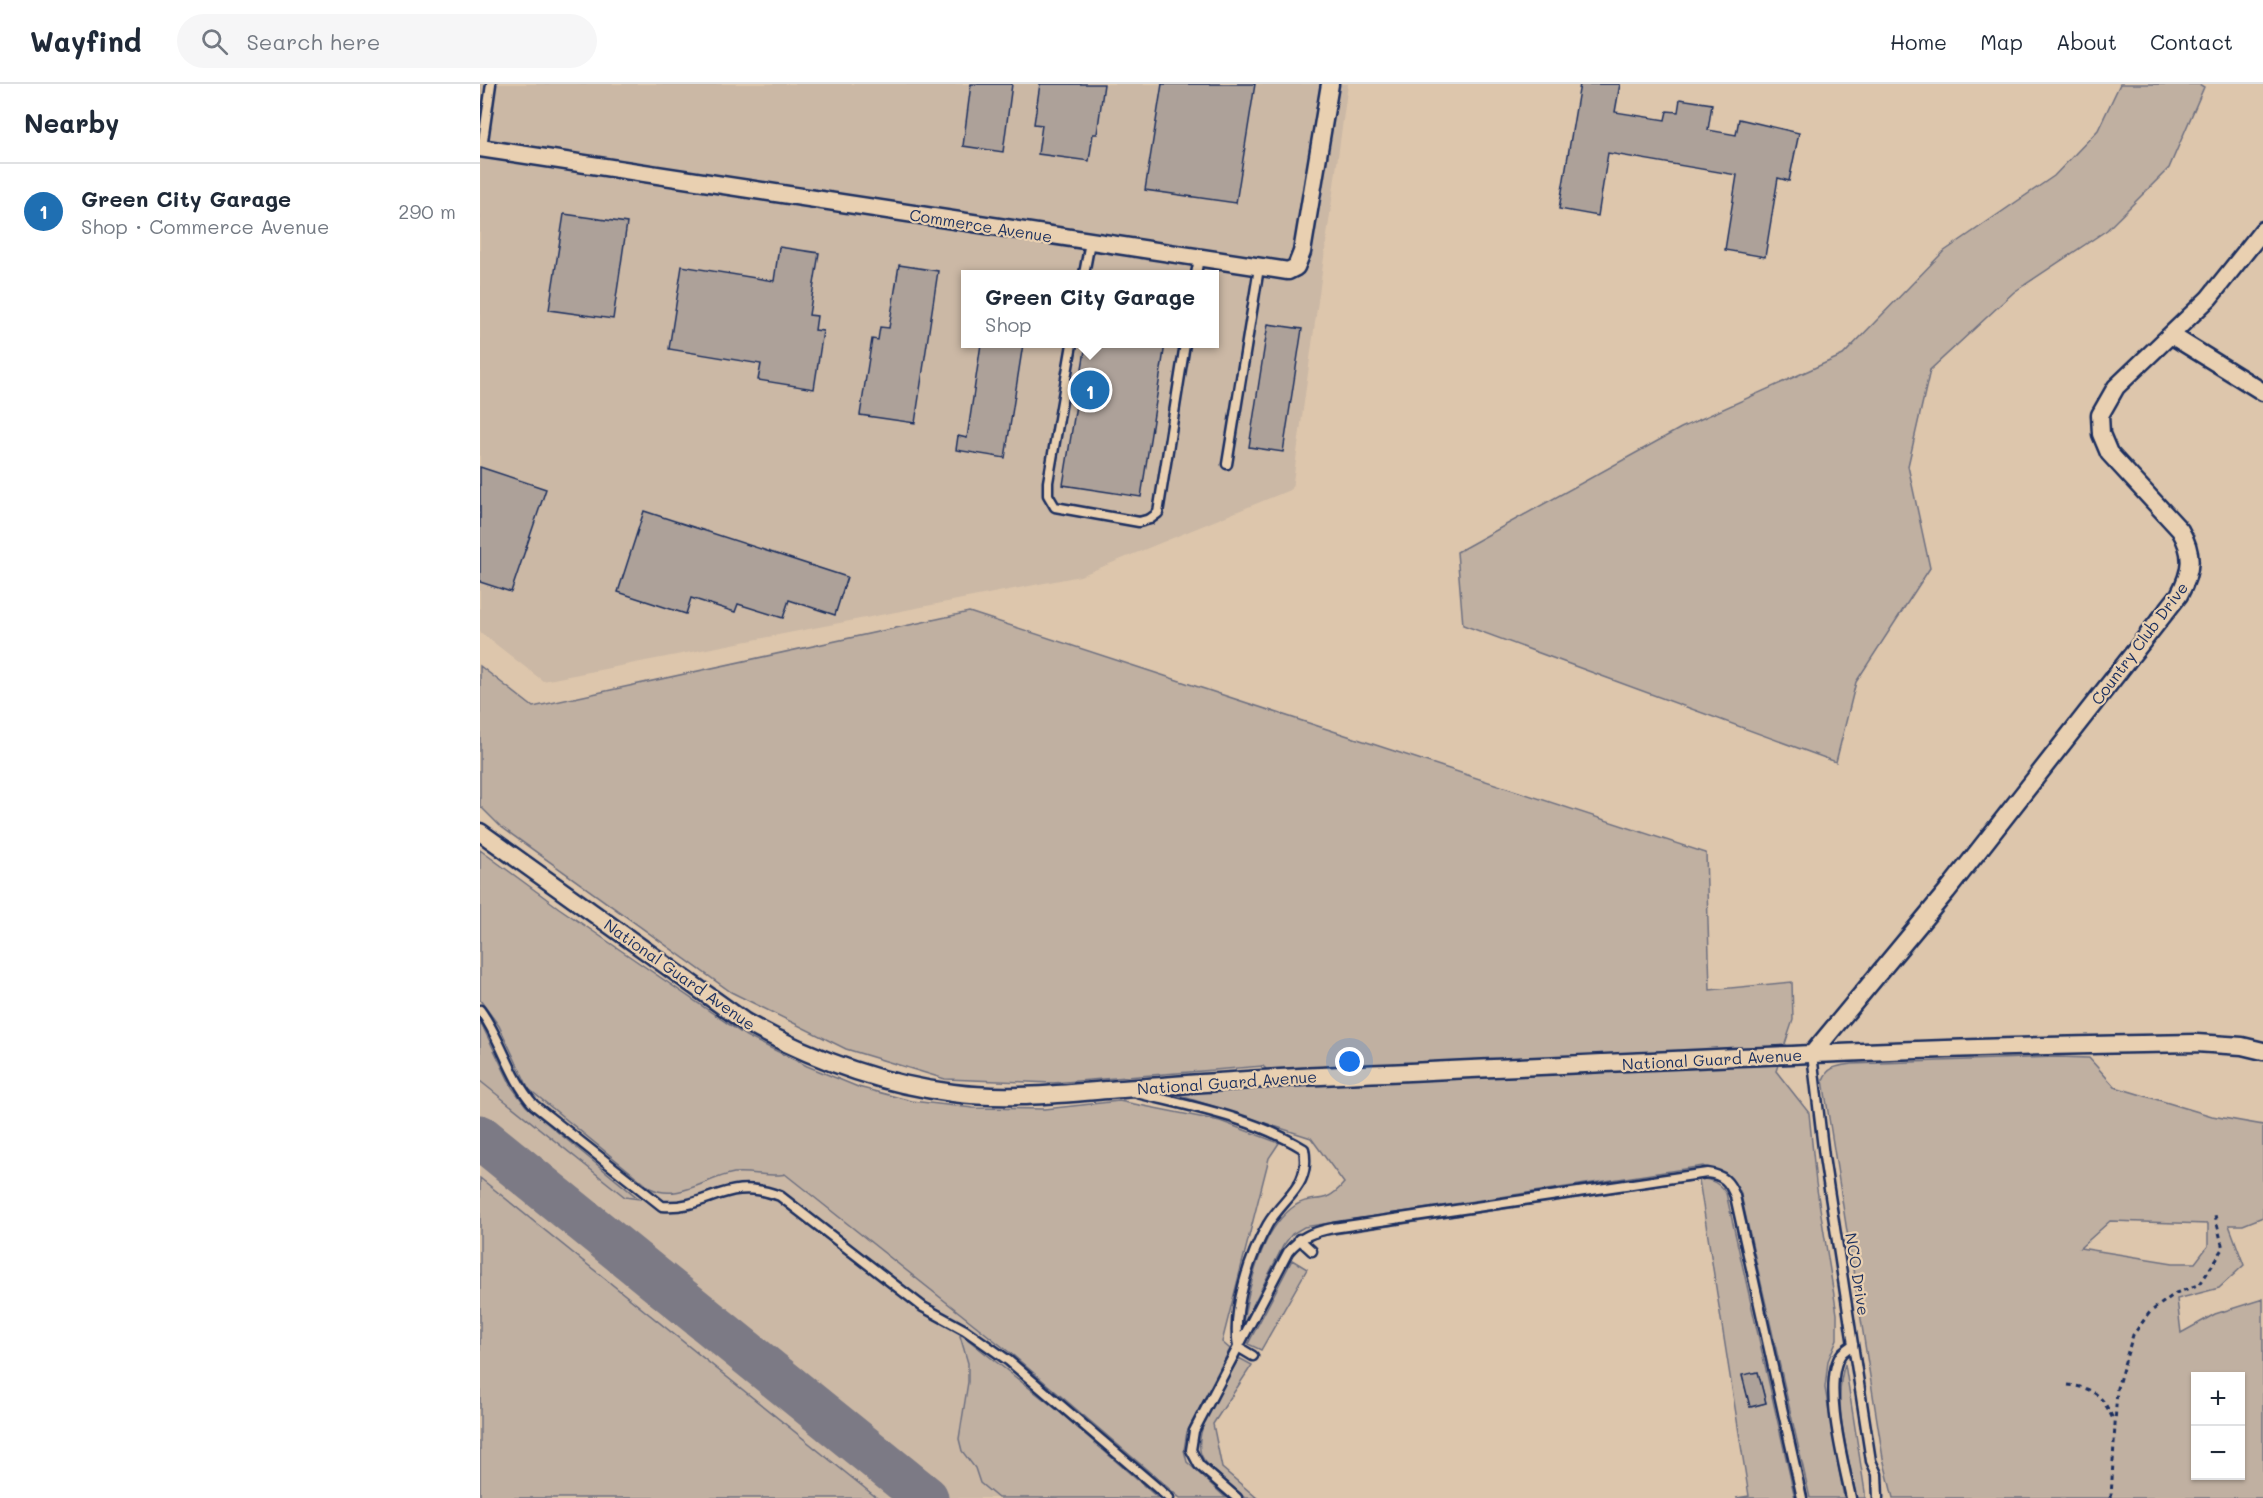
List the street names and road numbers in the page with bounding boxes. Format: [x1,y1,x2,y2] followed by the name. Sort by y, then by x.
[908,203,1054,247] street label: Commerce Avenue
[2086,577,2192,709] street label: Country Club Drive
[600,914,760,1034] street label: National Guard Avenue
[1621,1044,1803,1074] street label: National Guard Avenue
[1136,1065,1318,1099] street label: National Guard Avenue
[1841,1231,1875,1317] street label: NCO Drive

